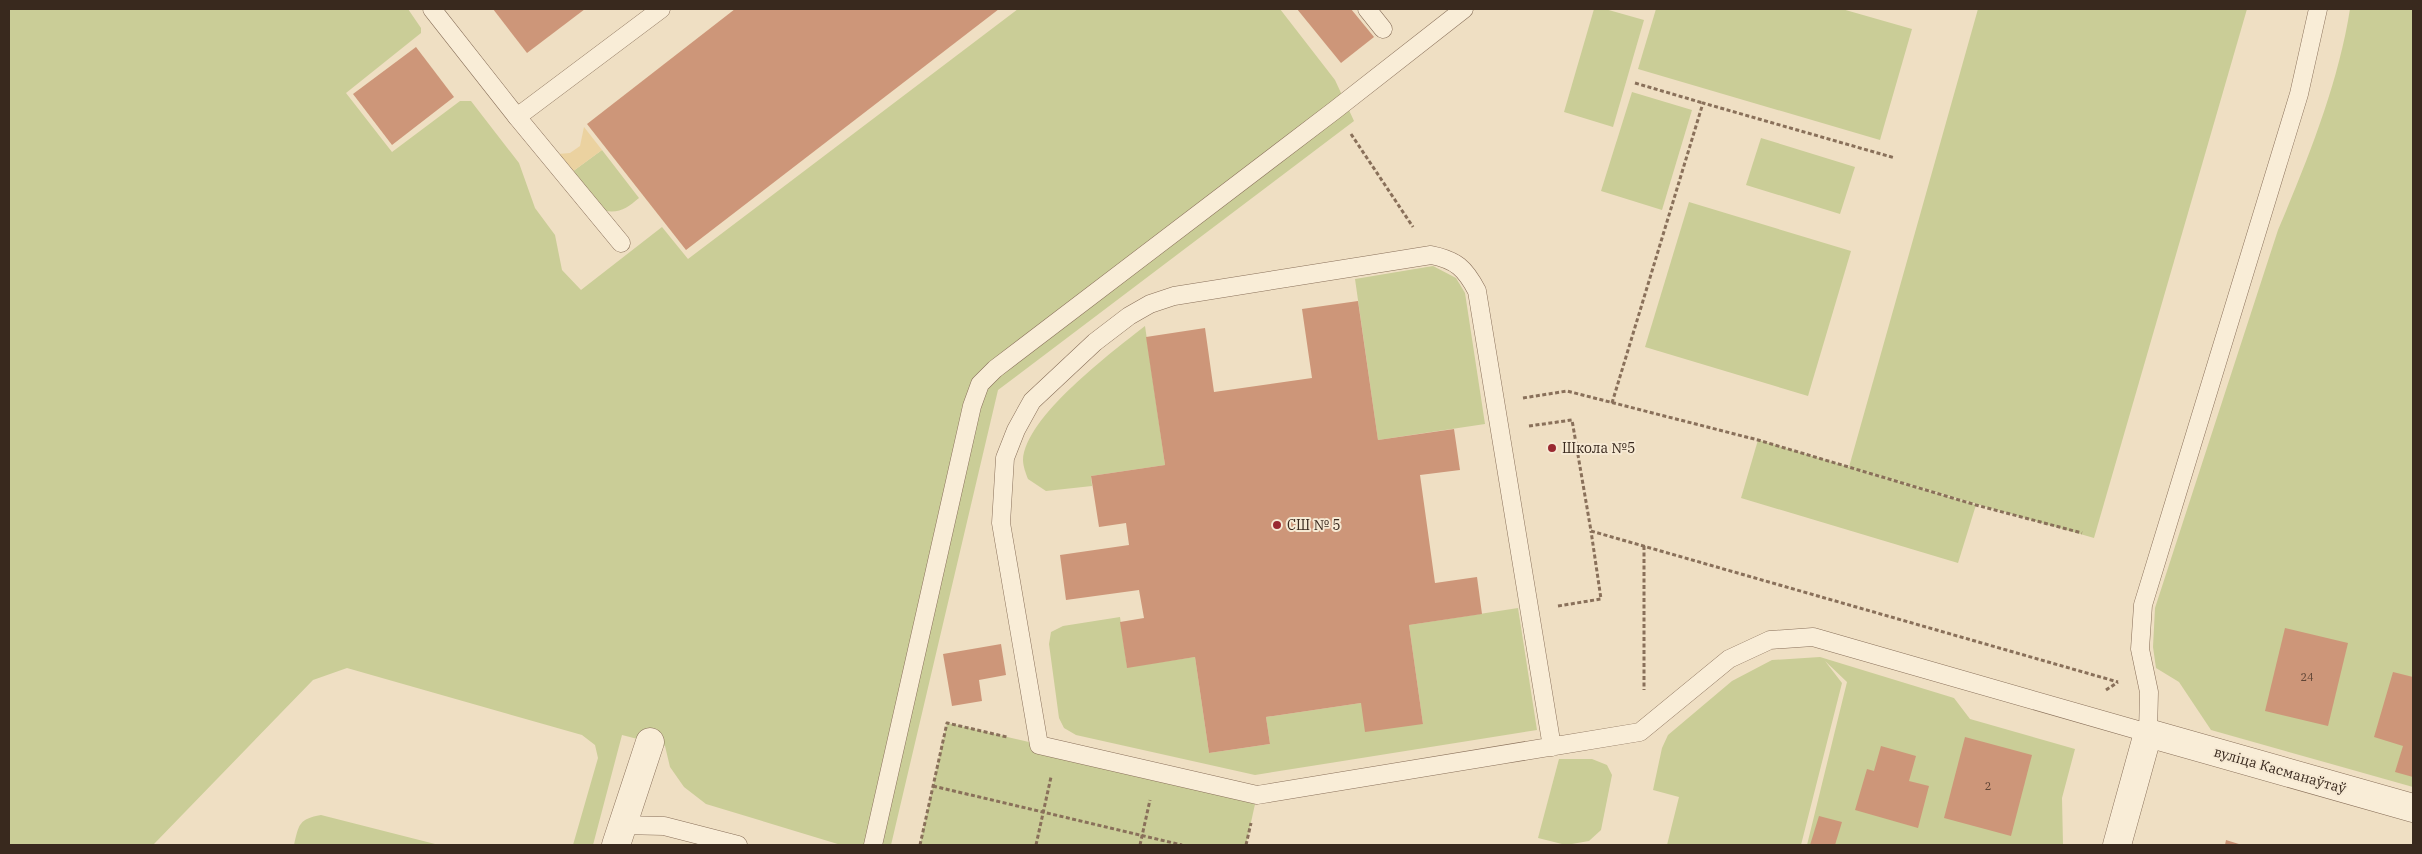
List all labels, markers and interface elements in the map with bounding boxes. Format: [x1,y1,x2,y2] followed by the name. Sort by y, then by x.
[1562,439,1635,457] place label: Школа №5
[1546,442,1558,454] marker: Школа №5
[1287,516,1341,534] place label: СШ № 5
[1271,519,1283,531] marker: СШ № 5
[2300,670,2314,684] house number: 24
[2212,743,2349,798] street label: вуліца Касманаўтаў
[1985,779,1991,793] house number: 2

